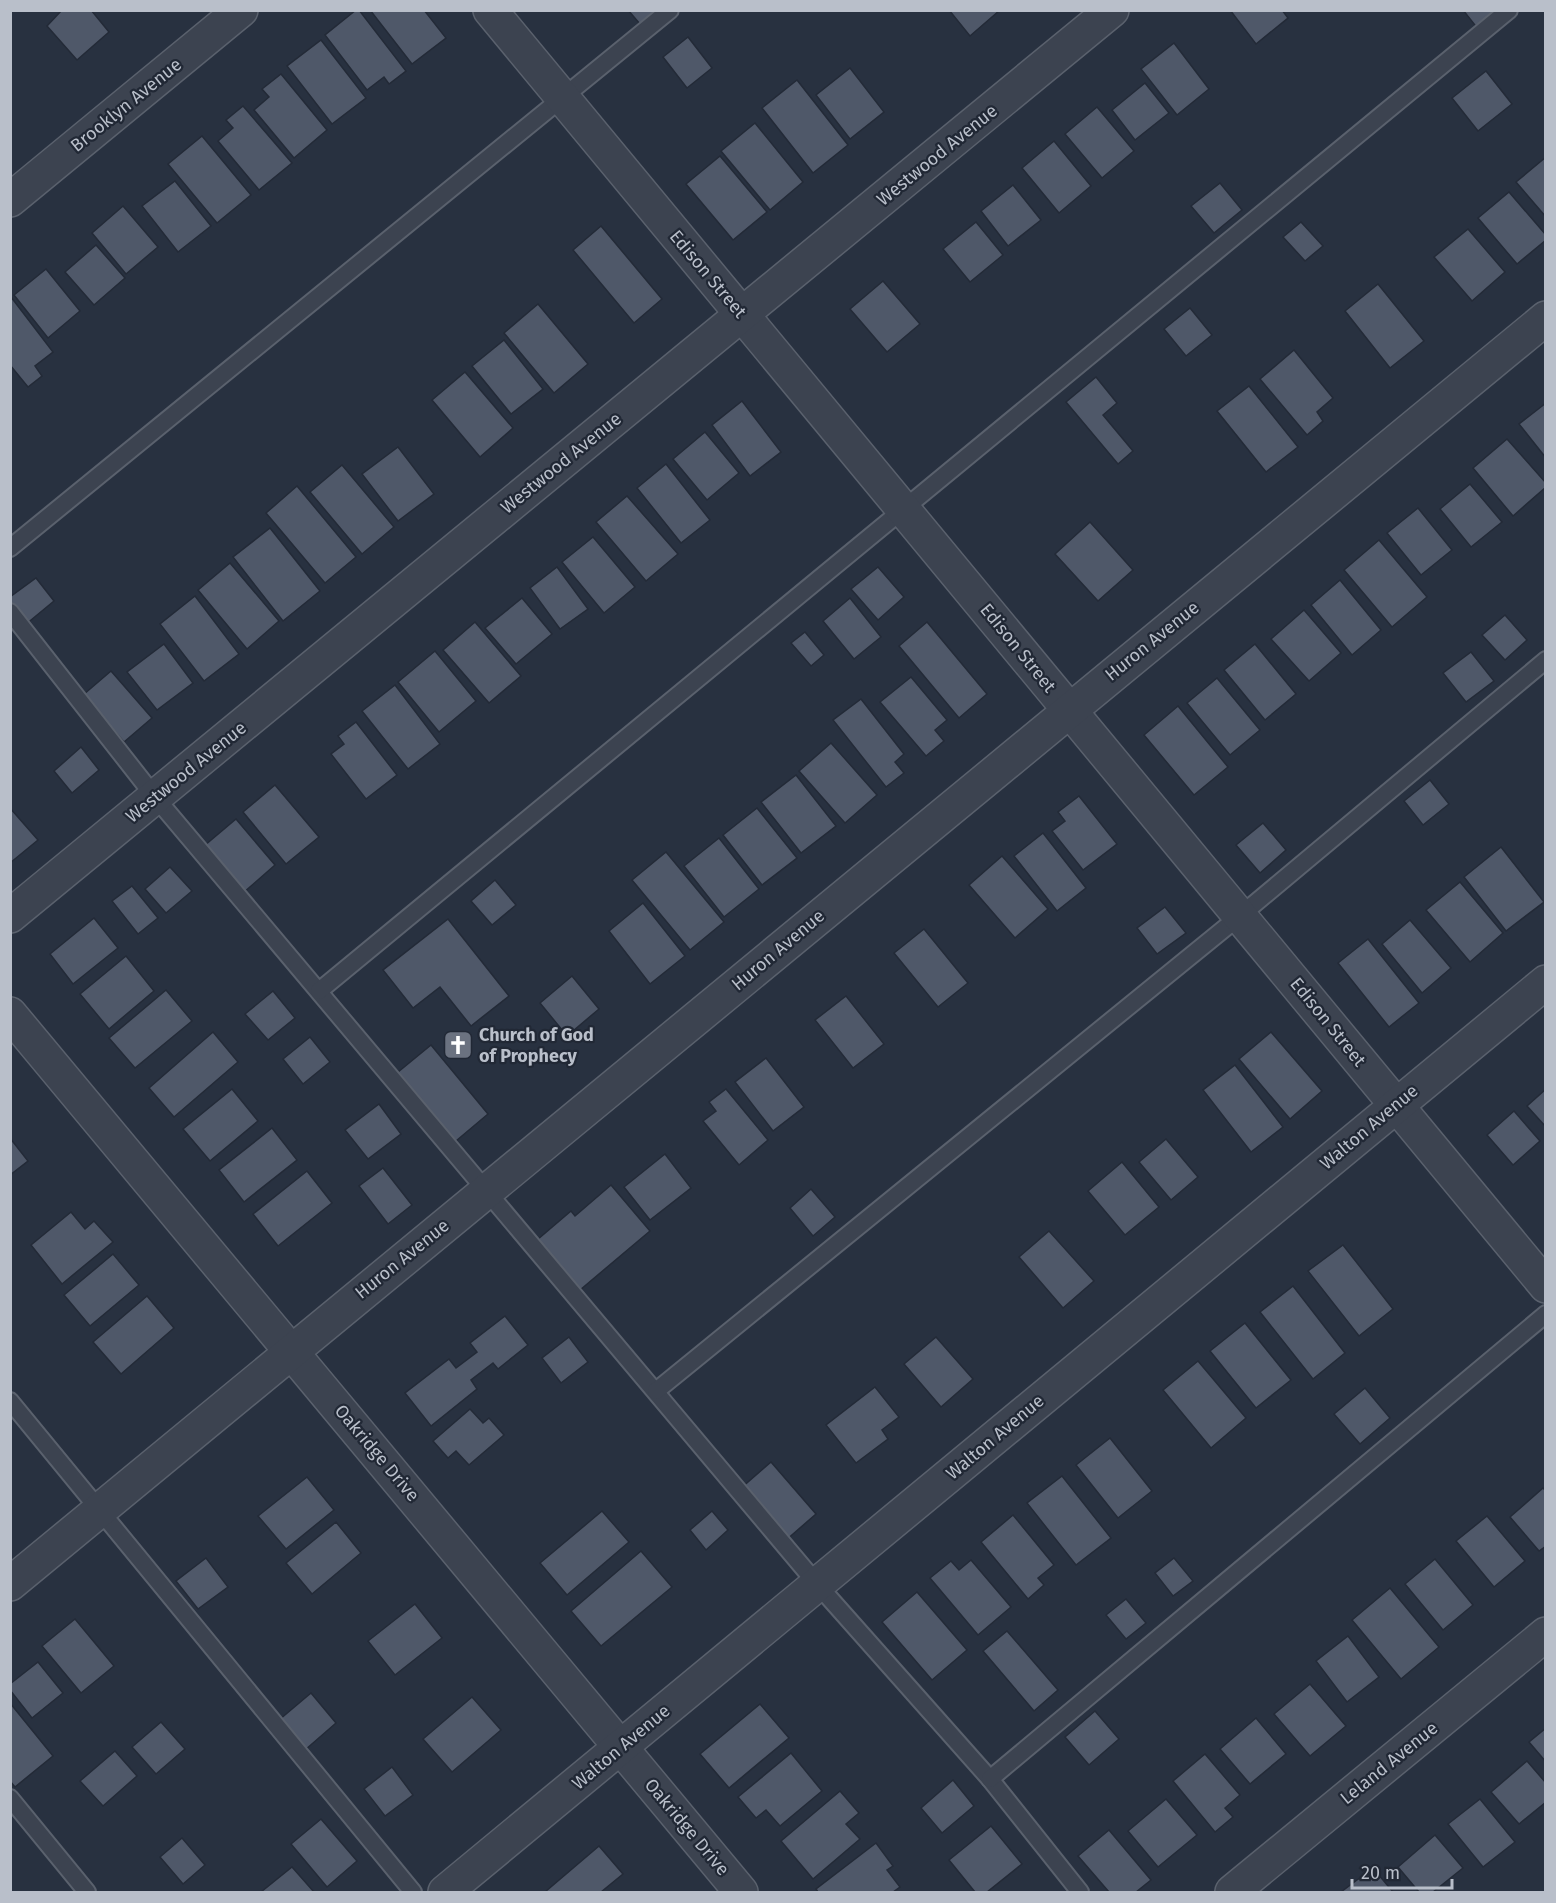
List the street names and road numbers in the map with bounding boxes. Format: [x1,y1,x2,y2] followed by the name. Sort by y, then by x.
[66,53,186,157] street label: Brooklyn Avenue
[872,100,1002,210] street label: Westwood Avenue
[665,225,752,323] street label: Edison Street
[496,408,626,518] street label: Westwood Avenue
[1101,596,1203,686] street label: Huron Avenue
[975,599,1061,697] street label: Edison Street
[121,717,251,827] street label: Westwood Avenue
[727,905,829,995] street label: Huron Avenue
[1285,973,1371,1071] street label: Edison Street
[1316,1080,1422,1174] street label: Walton Avenue
[351,1214,453,1304] street label: Huron Avenue
[942,1390,1048,1484] street label: Walton Avenue
[330,1400,424,1506] street label: Oakridge Drive
[568,1700,674,1794] street label: Walton Avenue
[1336,1717,1442,1809] street label: Leland Avenue
[640,1774,734,1880] street label: Oakridge Drive

